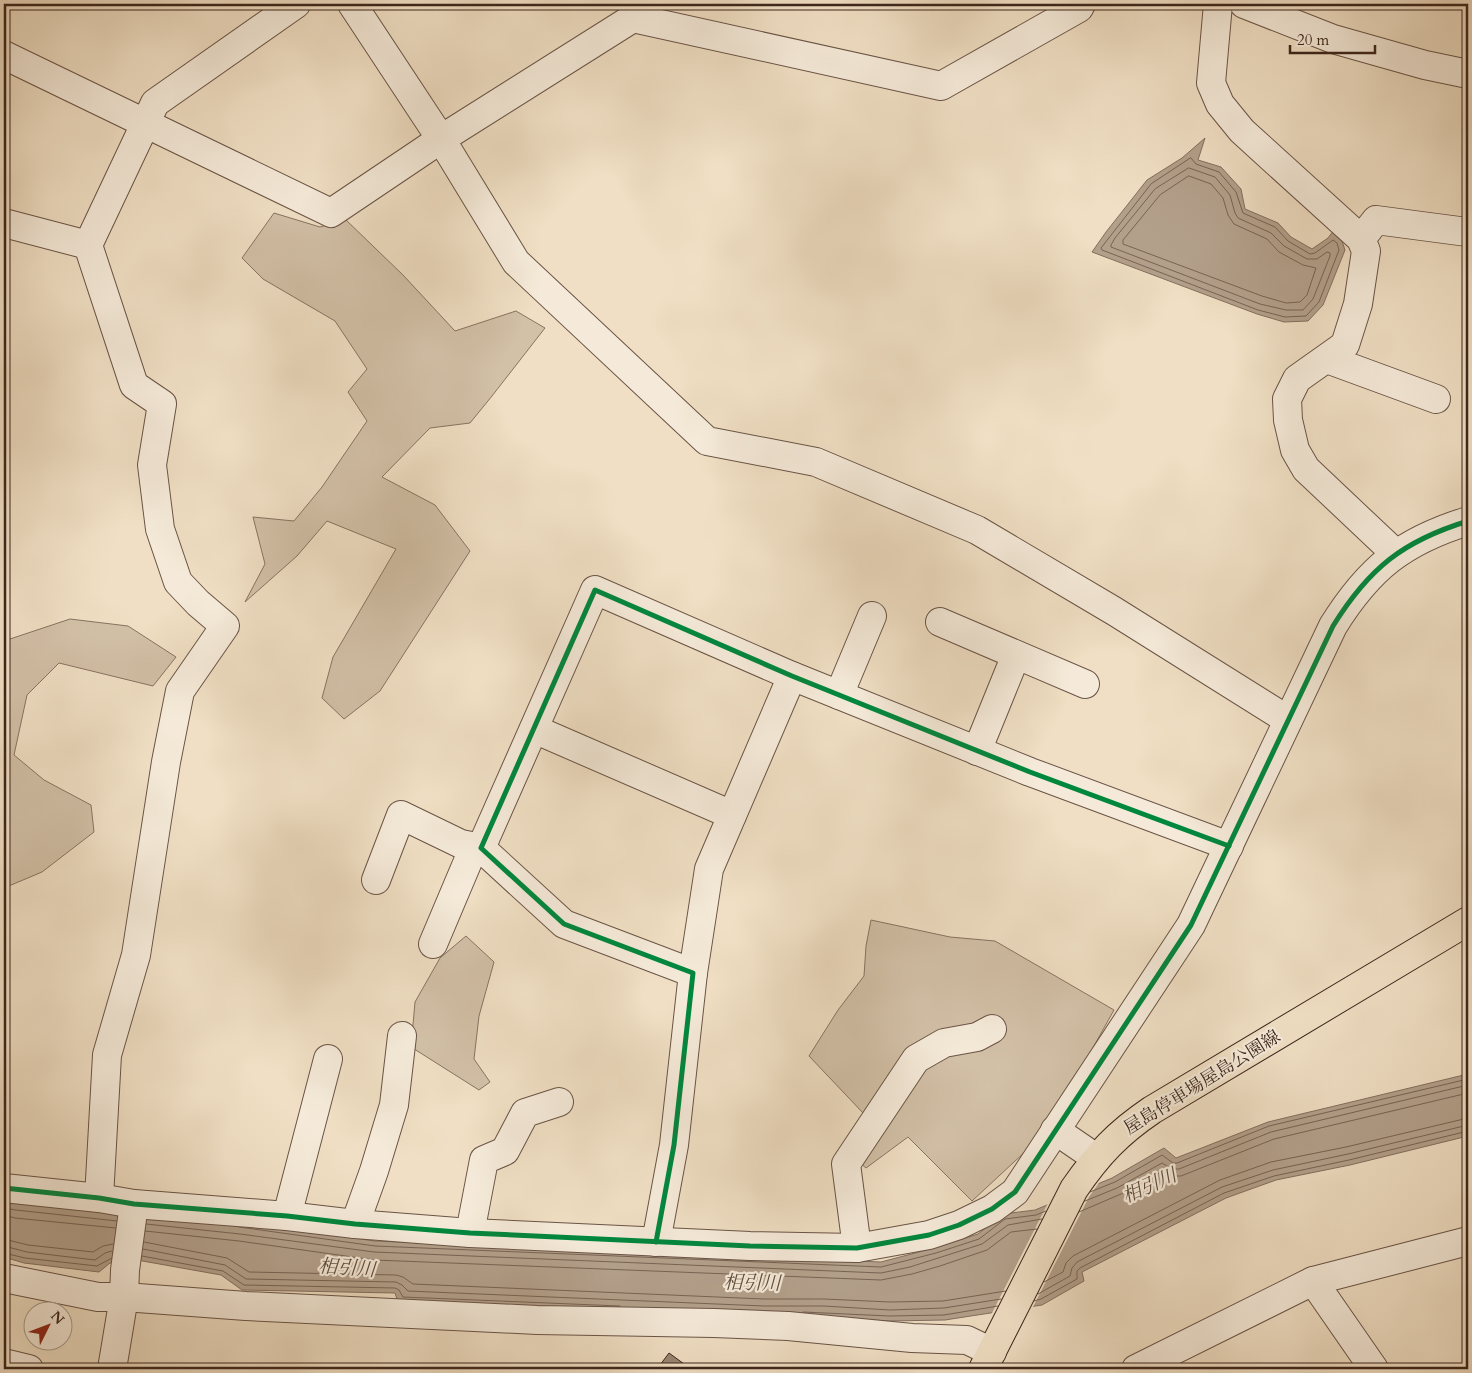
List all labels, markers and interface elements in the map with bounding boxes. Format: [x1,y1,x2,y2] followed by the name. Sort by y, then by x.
[1290,22,1374,54] scale bar
[1297,30,1329,50] text: 20 m
[1119,1024,1285,1141] street label: 屋島停車場屋島公園線
[1118,1162,1183,1209] water label: 相引川
[318,1253,378,1283] water label: 相引川
[723,1270,783,1297] water label: 相引川
[22,1300,72,1350] north arrow
[46,1307,68,1329] text: N

